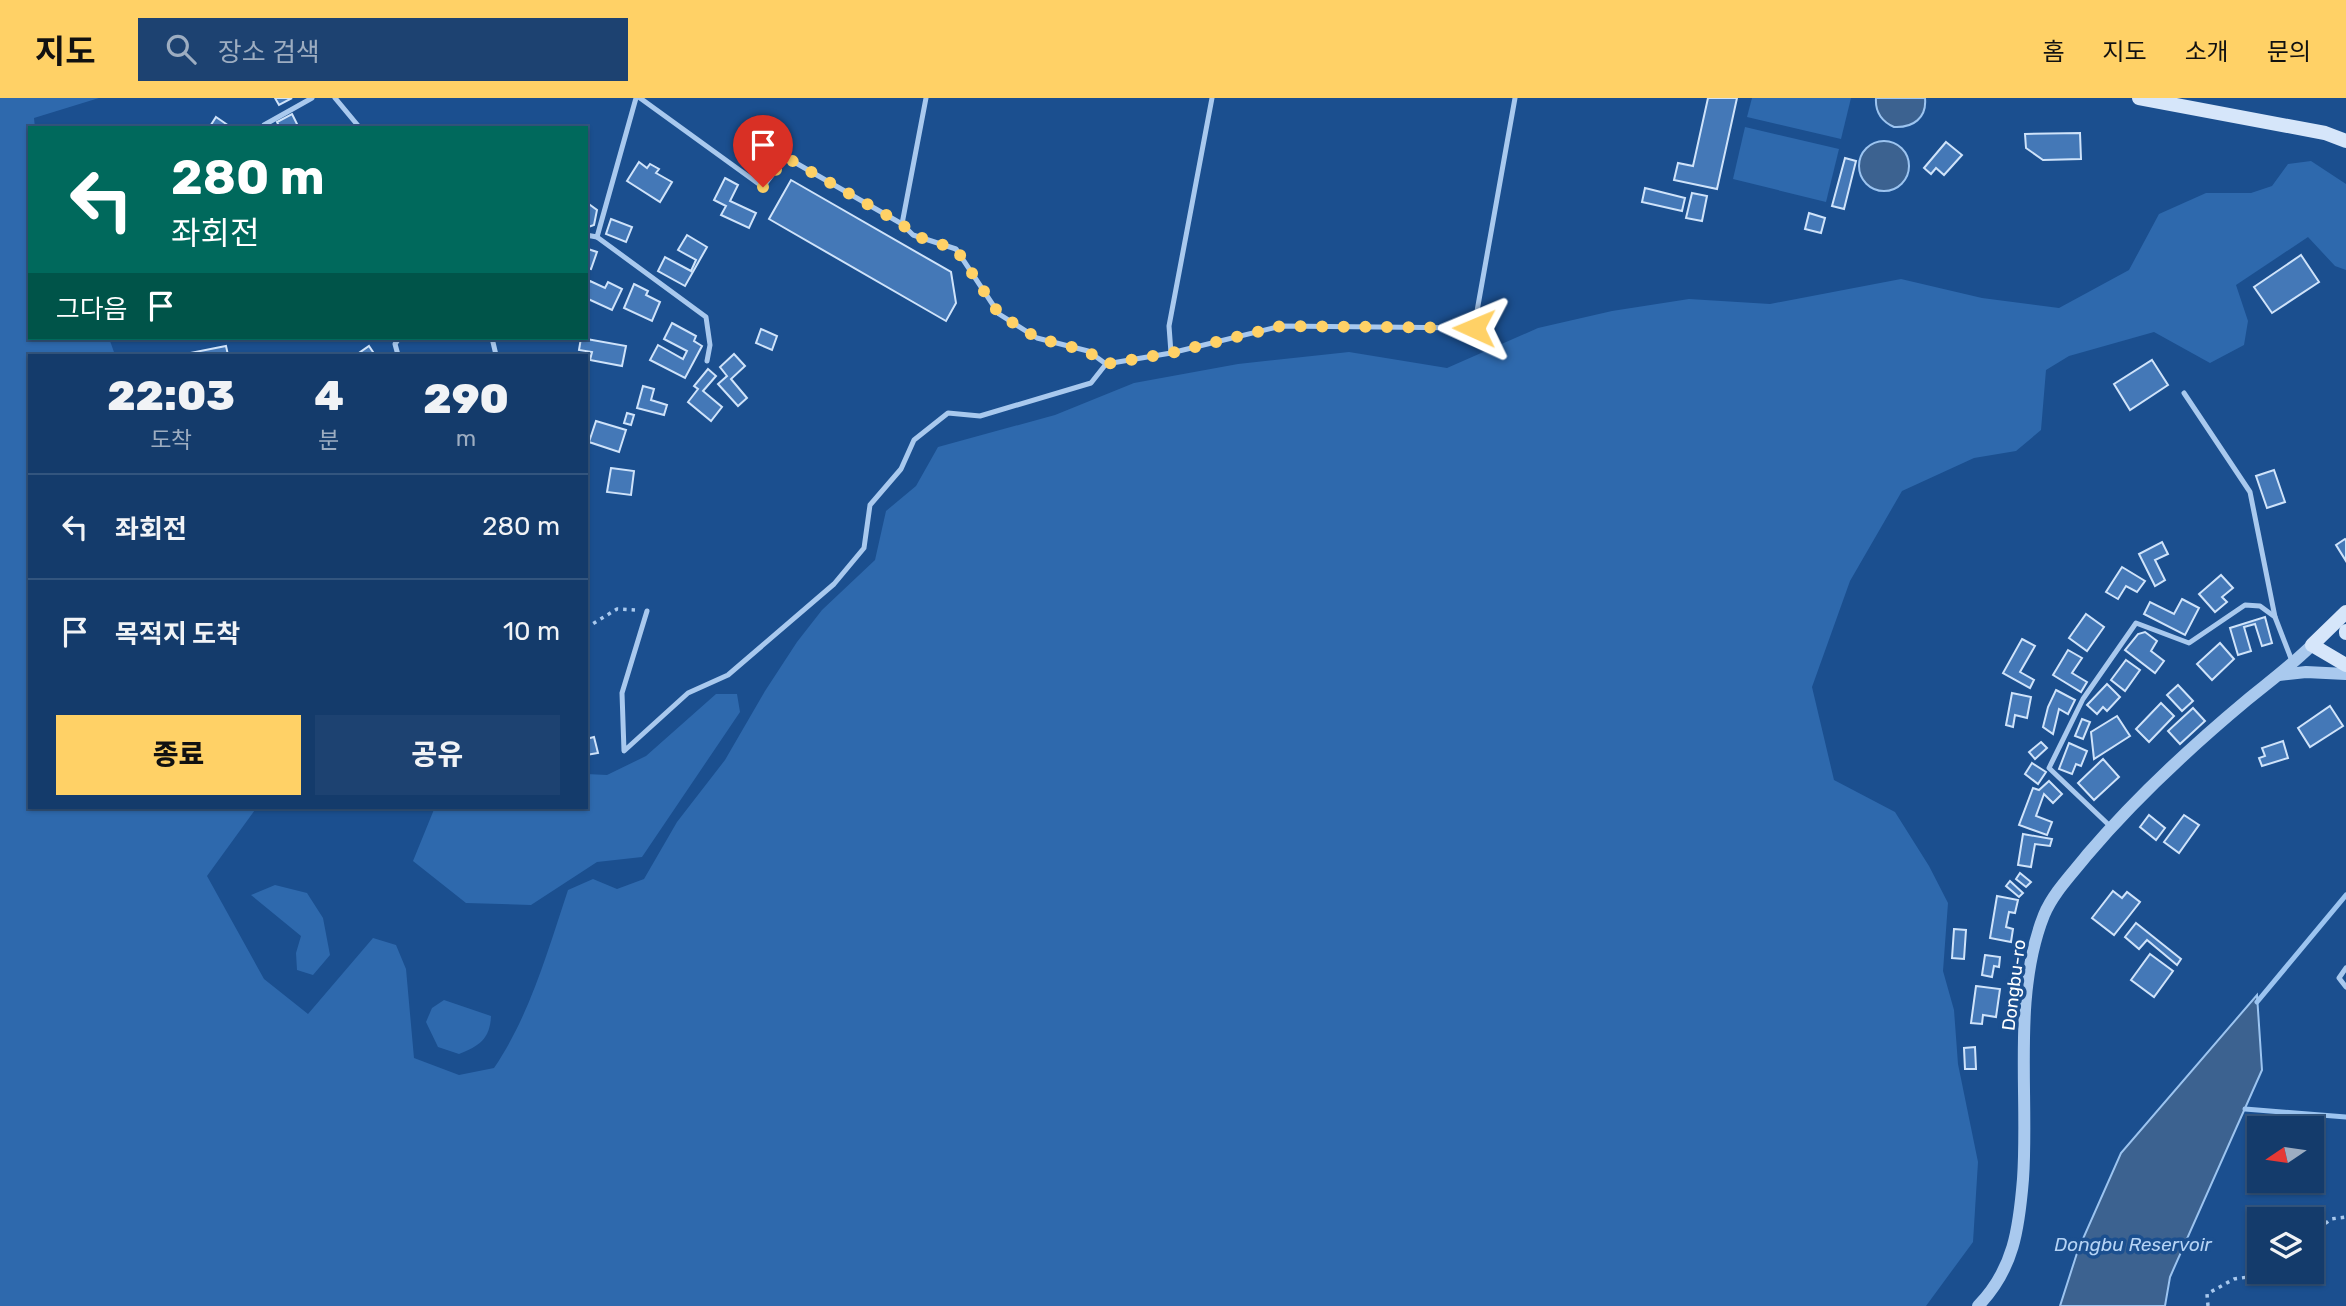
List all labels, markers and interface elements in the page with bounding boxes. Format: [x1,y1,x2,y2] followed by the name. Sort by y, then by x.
[138,18,628,81] search box
[162,30,200,68] icon: search
[35,32,96,71] text: 지도
[218,37,320,68] text: 장소 검색
[2042,38,2064,66] text: 홈
[2102,38,2147,66] text: 지도
[2185,38,2229,66] text: 소개
[2267,38,2311,66] text: 문의
[733,115,793,187] pin
[744,126,782,164] icon: arrive
[171,148,325,206] text: 280 m
[56,154,147,245] icon: left
[171,214,259,252] text: 좌회전
[142,287,180,325] icon: arrive
[1437,291,1511,365] position arrow
[56,294,128,325] text: 그다음
[107,371,235,421] text: 22:03
[314,371,344,421] text: 4
[423,374,509,424] text: 290
[456,424,476,452] text: m
[150,426,192,454] text: 도착
[319,426,340,454] text: 분
[56,508,94,546] icon: left
[482,511,560,542] text: 280 m
[115,514,187,545] text: 좌회전
[56,613,94,651] icon: arrive
[503,616,560,647] text: 10 m
[115,619,240,650] text: 목적지 도착
[56,715,301,795] button: 종료
[315,715,560,795] button: 공유
[1997,938,2031,1032] street label: Dongbu-ro
[2247,1116,2324,1194] north arrow
[2247,1116,2324,1284] map controls
[2247,1207,2324,1284] button: layers
[2054,1233,2213,1256] water label: Dongbu Reservoir

